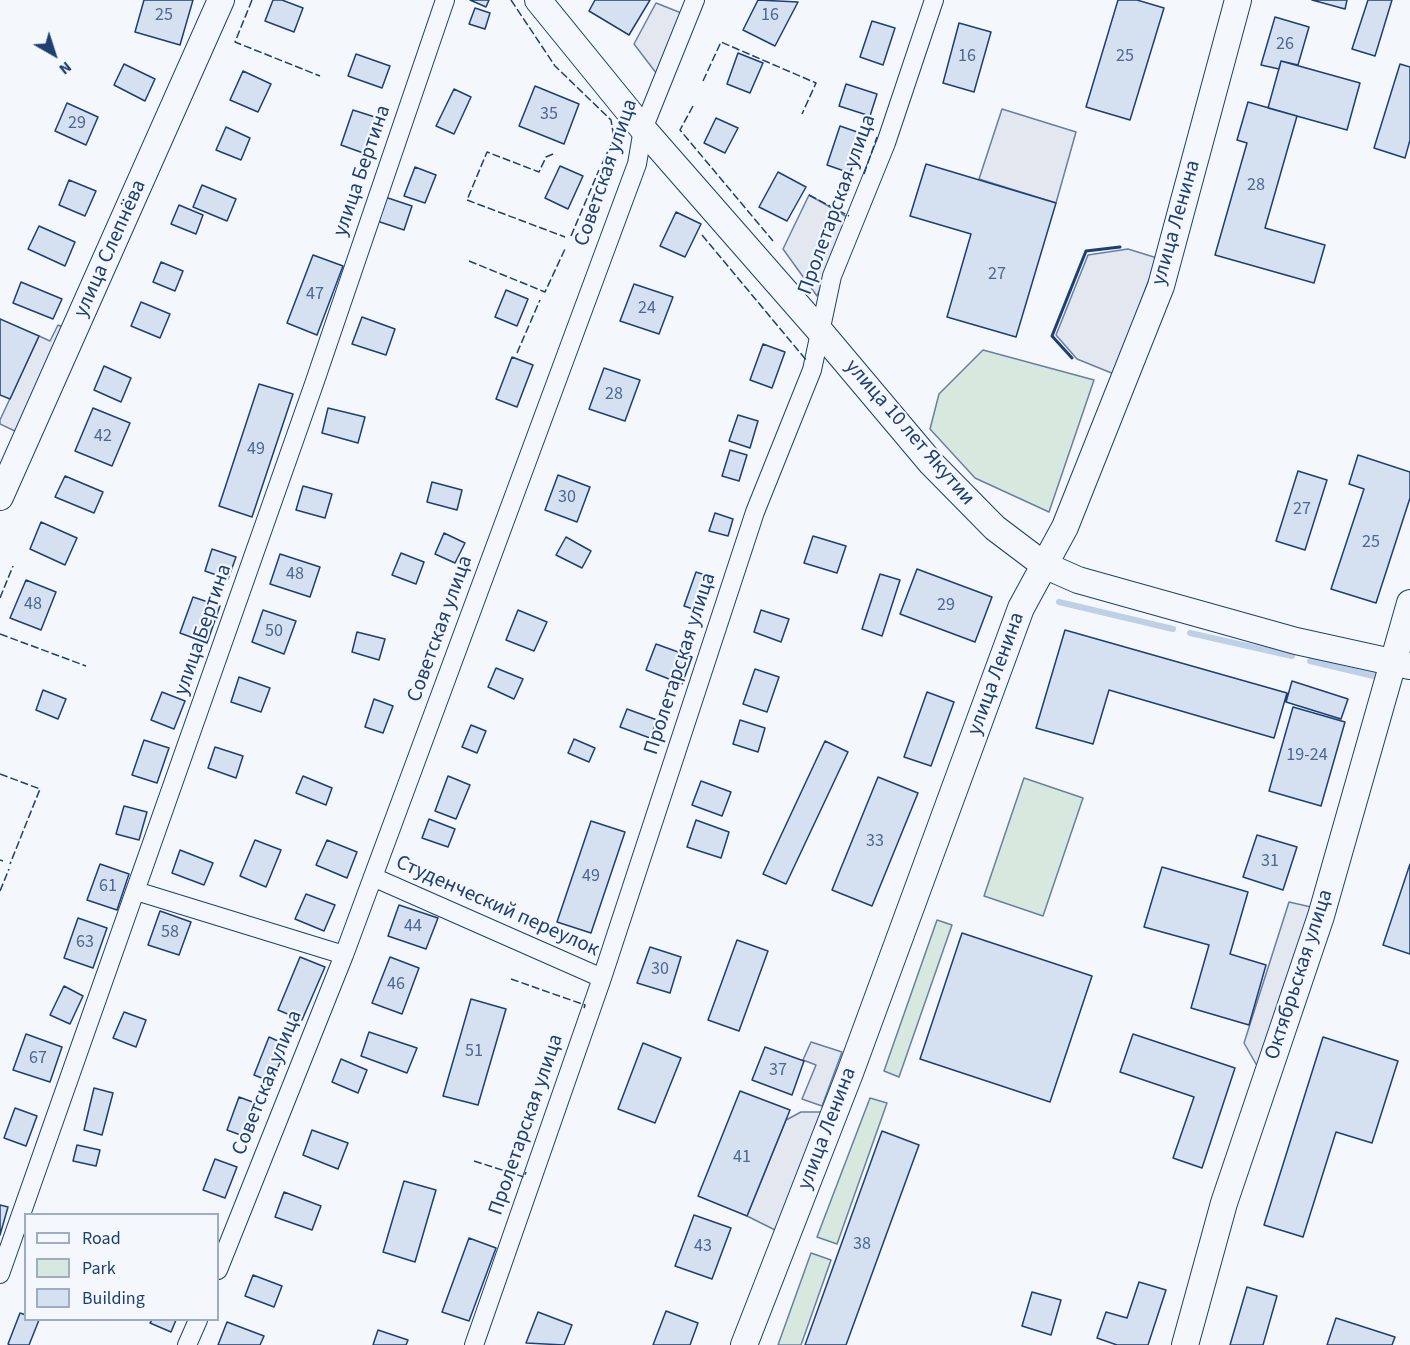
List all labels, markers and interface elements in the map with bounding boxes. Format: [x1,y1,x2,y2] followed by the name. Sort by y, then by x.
[155,5,173,27] house number: 25
[761,5,779,27] house number: 16
[24,24,84,84] north arrow
[1276,34,1294,56] house number: 26
[958,46,976,68] house number: 16
[1116,46,1134,68] house number: 25
[54,56,76,80] text: N
[570,96,644,250] street label: Советская улица
[329,102,397,240] street label: улица Бертина
[540,104,558,126] house number: 35
[794,112,882,298] street label: Пролетарская улица
[68,113,86,135] house number: 29
[1147,158,1207,288] street label: улица Ленина
[1247,175,1265,197] house number: 28
[69,176,153,322] street label: улица Слепнёва
[988,264,1006,286] house number: 27
[306,284,324,306] house number: 47
[638,298,656,320] house number: 24
[839,355,979,511] street label: улица 10 лет Якутии
[605,384,623,406] house number: 28
[94,426,112,448] house number: 42
[247,439,265,461] house number: 49
[558,487,576,509] house number: 30
[1293,499,1311,521] house number: 27
[1362,532,1380,554] house number: 25
[403,552,479,706] street label: Советская улица
[170,561,238,699] street label: улица Бертина
[286,564,304,586] house number: 48
[640,570,722,758] street label: Пролетарская улица
[24,594,42,616] house number: 48
[937,595,955,617] house number: 29
[963,609,1031,739] street label: улица Ленина
[265,621,283,643] house number: 50
[1286,745,1328,767] house number: 19-24
[866,831,884,853] house number: 33
[391,851,603,963] street label: Студенческий переулок
[1261,851,1279,873] house number: 31
[582,866,600,888] house number: 49
[99,876,117,898] house number: 61
[1261,887,1339,1063] street label: Октябрьская улица
[404,916,422,938] house number: 44
[161,922,179,944] house number: 58
[76,932,94,954] house number: 63
[651,959,669,981] house number: 30
[387,974,405,996] house number: 46
[227,1007,309,1159] street label: Советская улица
[484,1031,570,1219] street label: Пролетарская улица
[465,1041,483,1063] house number: 51
[29,1048,47,1070] house number: 67
[769,1060,787,1082] house number: 37
[793,1064,863,1194] street label: улица Ленина
[733,1147,751,1169] house number: 41
[24,1213,219,1321] legend
[82,1226,121,1251] text: Road
[853,1234,871,1256] house number: 38
[694,1236,712,1258] house number: 43
[82,1256,116,1281] text: Park
[82,1286,145,1311] text: Building

